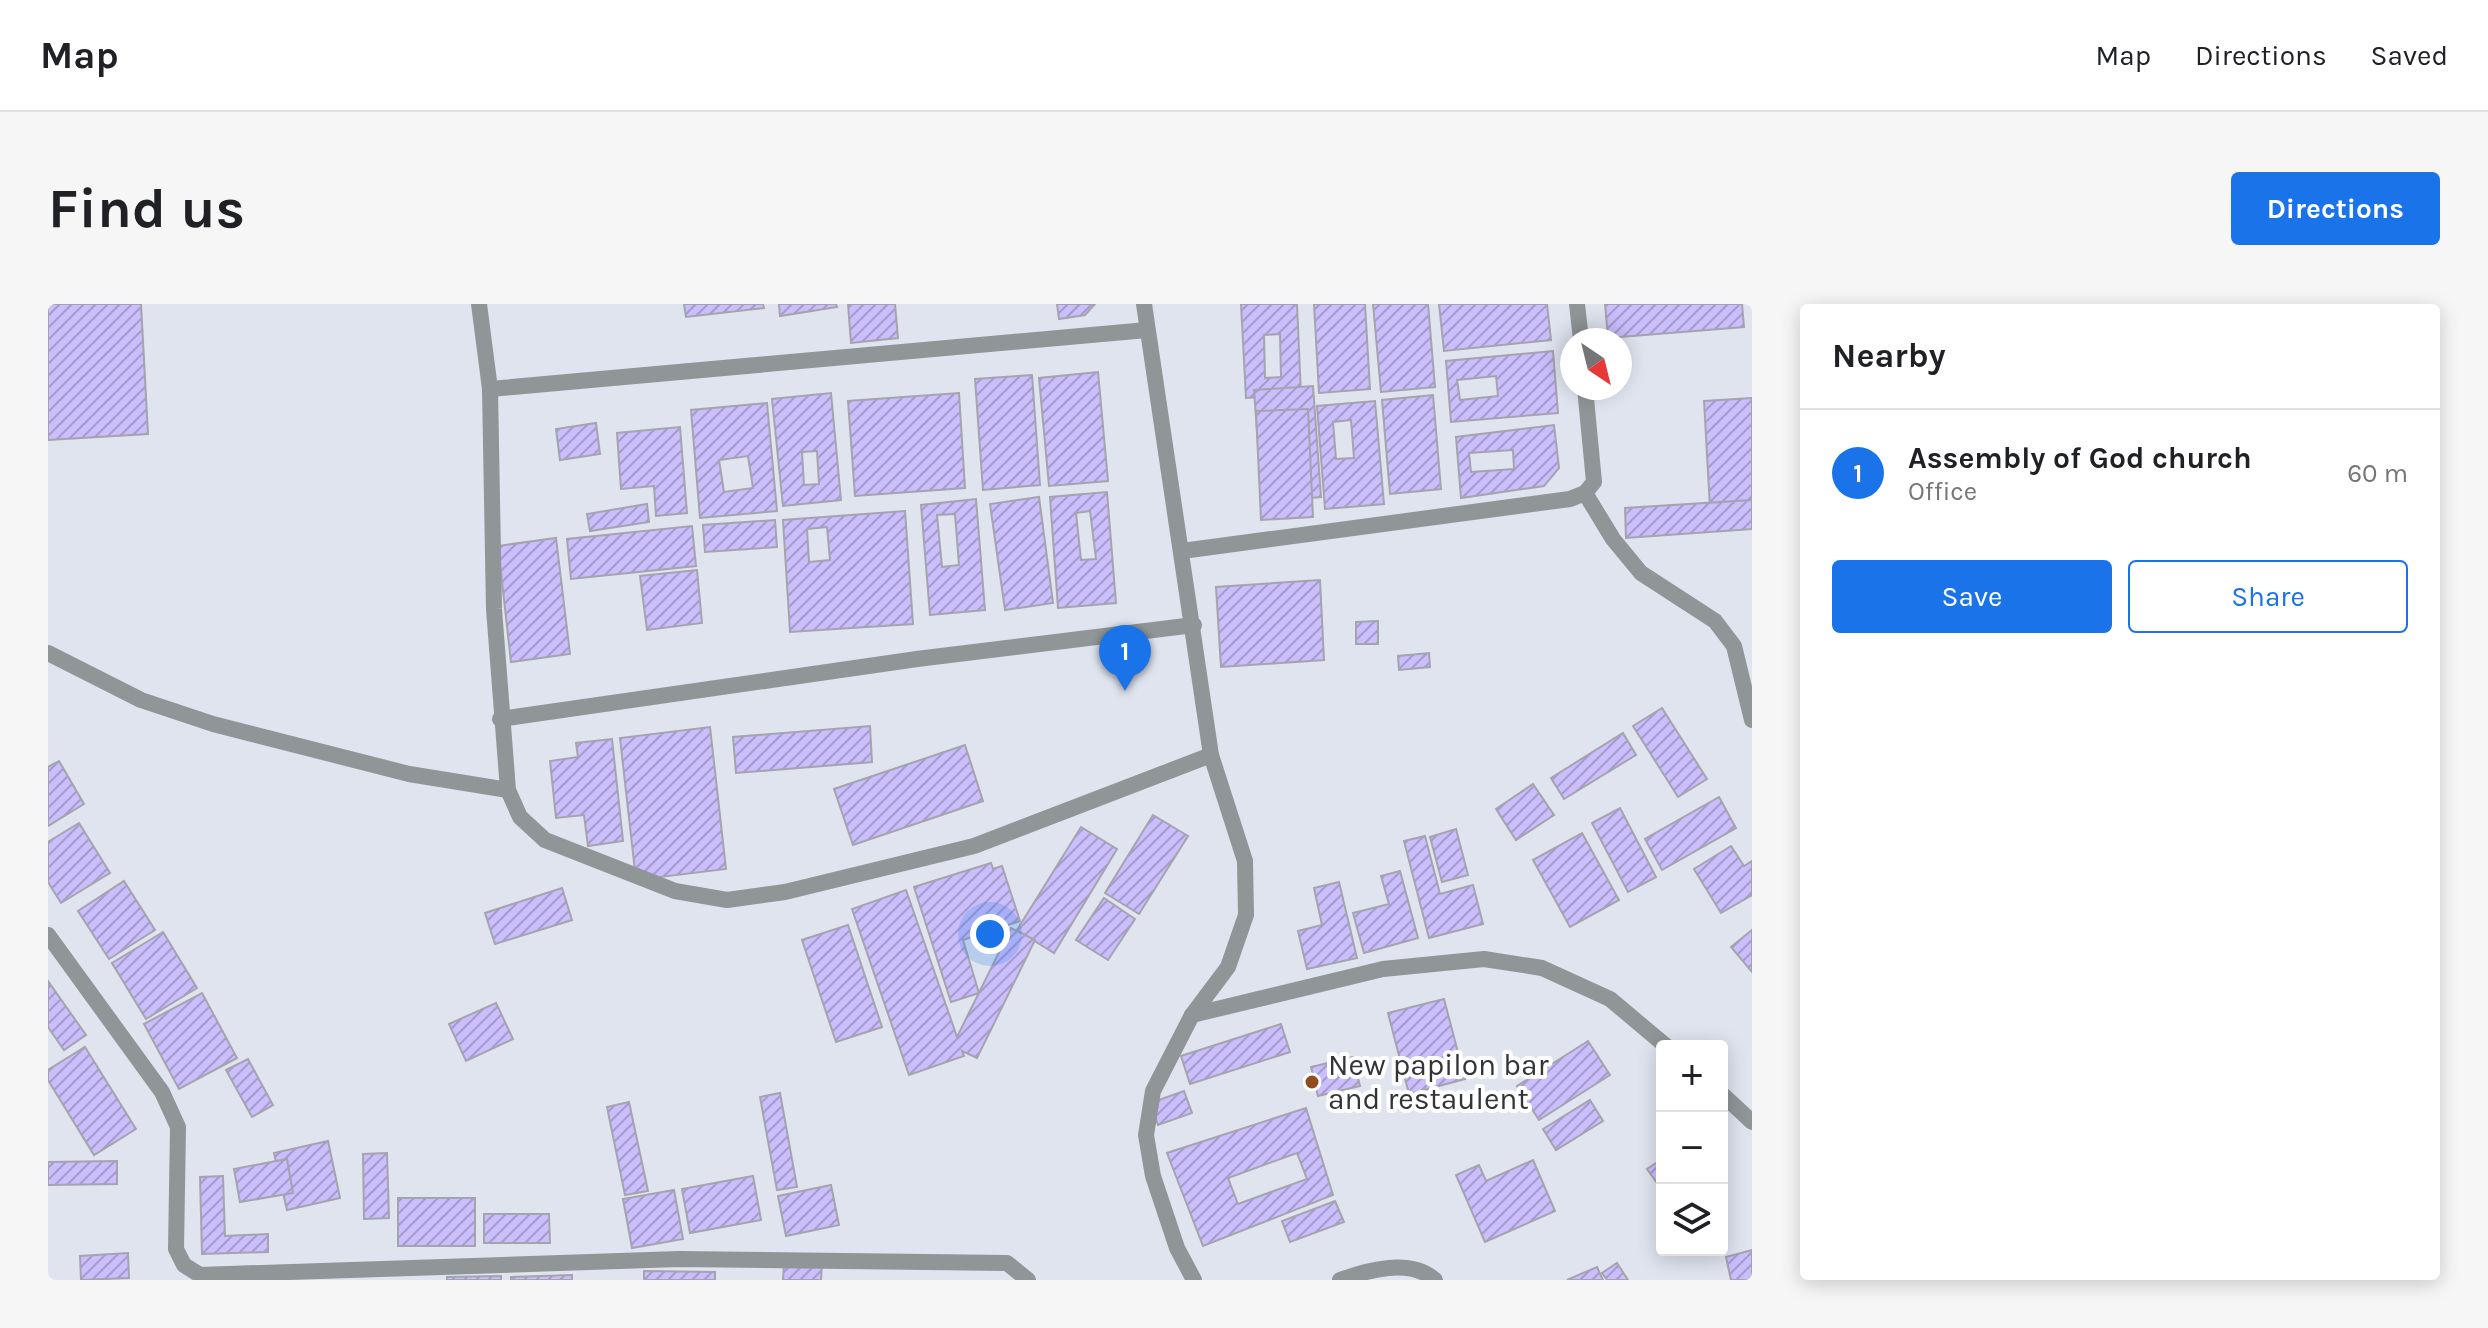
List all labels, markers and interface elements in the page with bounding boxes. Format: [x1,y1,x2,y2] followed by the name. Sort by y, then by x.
[40,33,119,78] text: Map
[2096,39,2151,72] text: Map
[2195,39,2327,72] text: Directions
[2371,39,2448,72] text: Saved
[2231,172,2440,245] button: Directions
[48,176,245,241] text: Find us
[1560,328,1632,400] north arrow
[1832,336,1946,376] text: Nearby
[1908,440,2252,476] text: Assembly of God church
[1853,458,1863,489] text: 1
[2347,458,2408,489] text: 60 m
[1908,476,1977,507] text: Office
[1832,560,2112,633] button: Save
[2128,560,2408,633] button: Share
[1099,625,1151,691] pin: 1
[970,914,1010,954] your location
[1656,1040,1728,1256] map controls
[1656,1040,1728,1112] button: +
[1328,1047,1549,1117] place label: New papilon bar and restaulent
[1303,1073,1321,1091] marker: New papilon bar and restaulent
[1656,1112,1728,1184] button: −
[1656,1184,1728,1256] button: layers

